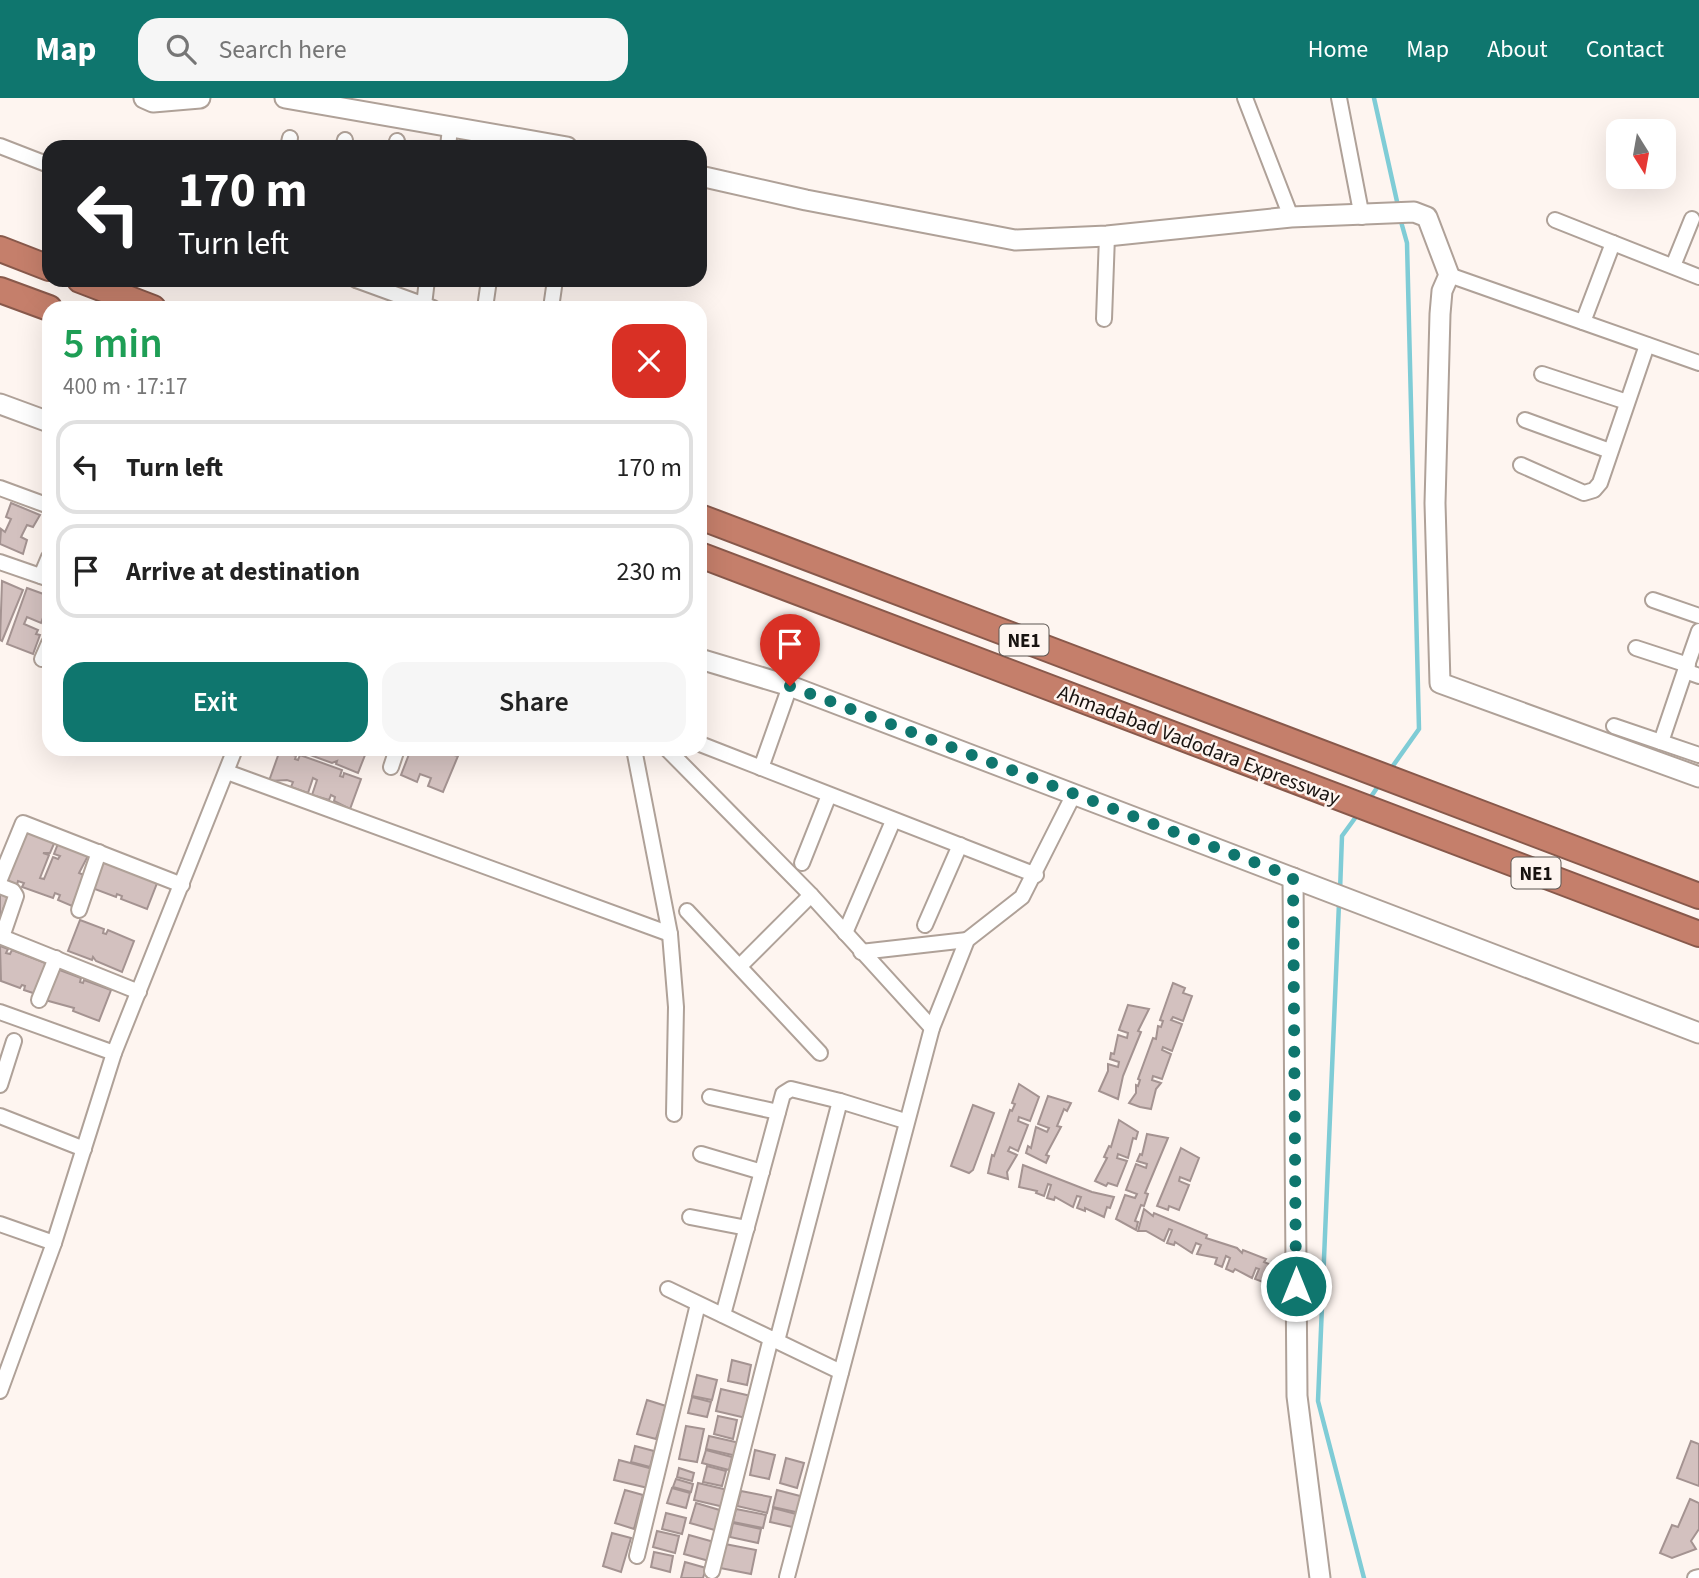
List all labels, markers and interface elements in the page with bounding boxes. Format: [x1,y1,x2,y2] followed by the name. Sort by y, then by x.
[138,18,628,81] search box
[35,26,96,73] text: Map
[162,30,200,68] icon: search
[218,31,347,68] text: Search here
[1308,32,1368,67] text: Home
[1406,32,1449,67] text: Map
[1487,32,1548,67] text: About
[1586,32,1664,67] text: Contact
[1606,119,1676,189] north arrow
[1606,119,1676,189] map controls
[178,156,307,226] text: 170 m
[63,168,154,259] icon: left
[178,221,289,267] text: Turn left
[63,314,163,374] text: 5 min
[612,324,686,398] button: close
[63,370,187,403] text: 400 m · 17:17
[67,448,105,486] icon: left
[126,449,223,486] text: Turn left
[616,449,682,486] text: 170 m
[67,552,105,590] icon: arrive
[126,553,360,590] text: Arrive at destination
[616,553,682,590] text: 230 m
[760,614,820,686] pin
[1000,624,1048,656] road number: NE1
[771,625,809,663] icon: arrive
[63,662,368,742] button: Exit
[382,662,686,742] button: Share
[1053,677,1345,813] street label: Ahmadabad Vadodara Expressway
[1512,858,1560,888] road number: NE1
[1259,1249,1333,1323] position arrow

